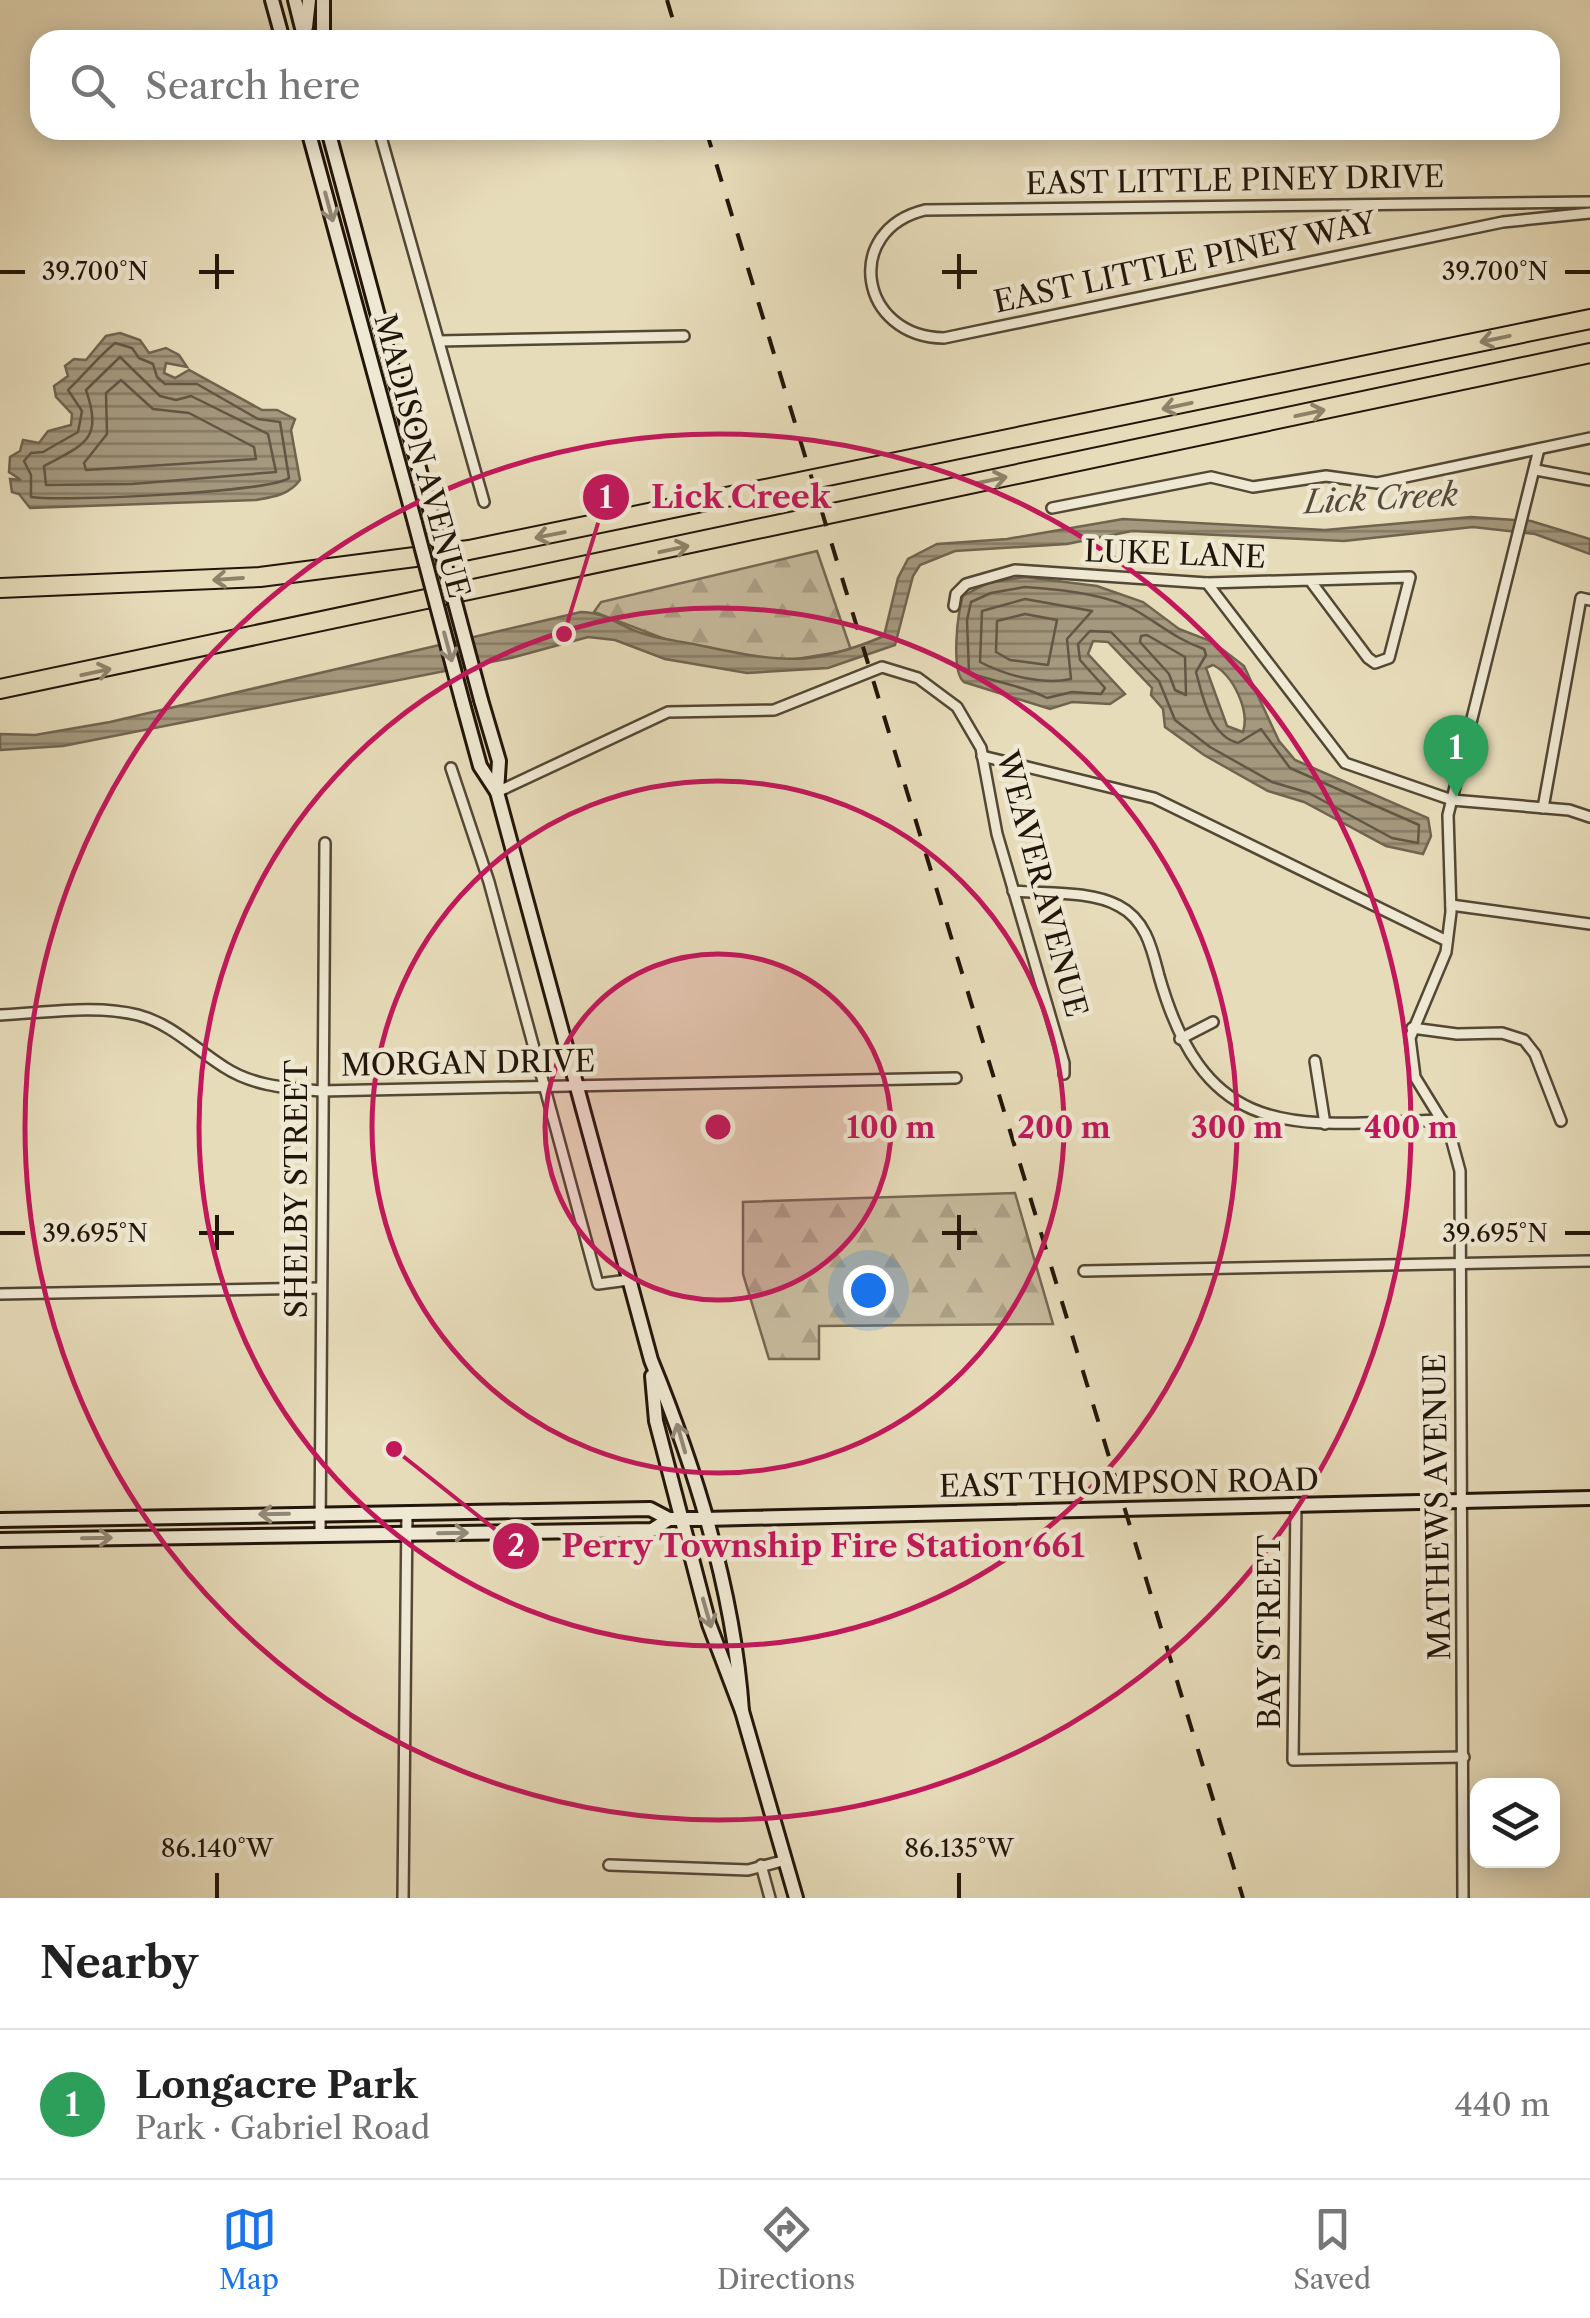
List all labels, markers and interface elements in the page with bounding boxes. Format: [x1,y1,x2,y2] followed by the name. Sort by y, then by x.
[30,30,1560,140] search box
[65,58,120,113] icon: search
[145,62,360,109] text: Search here
[1025,158,1445,202] street label: EAST LITTLE PINEY DRIVE
[320,191,339,222] one-way arrow
[991,203,1380,321] street label: EAST LITTLE PINEY WAY
[42,256,148,287] text: 39.700°N
[1442,256,1548,287] text: 39.700°N
[366,310,478,602] street label: MADISON AVENUE
[1479,331,1511,350] one-way arrow
[1161,398,1193,417] one-way arrow
[1293,402,1325,421] one-way arrow
[581,466,852,528] callout: Lick Creek
[975,469,1007,488] one-way arrow
[1300,474,1459,522] water label: Lick Creek
[651,477,832,516] text: Lick Creek
[599,479,613,516] text: 1
[535,527,567,546] one-way arrow
[1083,532,1267,576] street label: LUKE LANE
[657,538,689,557] one-way arrow
[212,570,245,589] one-way arrow
[440,631,459,663] one-way arrow
[79,661,111,680] one-way arrow
[1424,714,1488,797] pin: 1
[988,746,1095,1021] street label: WEAVER AVENUE
[340,1042,596,1084] street label: MORGAN DRIVE
[278,1059,315,1318] street label: SHELBY STREET
[700,1109,736,1145] centre of rings
[847,1109,936,1146] text: 100 m
[1017,1109,1111,1146] text: 200 m
[1191,1109,1283,1146] text: 300 m
[1364,1109,1458,1146] text: 400 m
[42,1218,148,1249] text: 39.695°N
[1442,1218,1548,1249] text: 39.695°N
[843,1265,894,1316] your location
[1416,1353,1458,1661] street label: MATHEWS AVENUE
[671,1423,689,1455] one-way arrow
[939,1461,1319,1505] street label: EAST THOMPSON ROAD
[259,1505,291,1524] one-way arrow
[491,1515,1106,1577] callout: Perry Township Fire Station 661
[436,1524,468,1542] one-way arrow
[561,1526,1085,1565] text: Perry Township Fire Station 661
[507,1527,525,1564] text: 2
[81,1528,113,1547] one-way arrow
[1251,1534,1288,1729] street label: BAY STREET
[698,1597,717,1629] one-way arrow
[1470,1778,1560,1868] map controls
[1470,1778,1560,1868] button: layers
[161,1833,274,1864] text: 86.140°W
[904,1833,1014,1864] text: 86.135°W
[40,1937,198,1989] text: Nearby
[135,2061,417,2108] text: Longacre Park
[65,2085,80,2124] text: 1
[1454,2085,1550,2124] text: 440 m
[135,2108,430,2147] text: Park · Gabriel Road
[219,2202,279,2296] tab: Map
[717,2202,855,2296] tab: Directions
[1293,2202,1371,2296] tab: Saved

